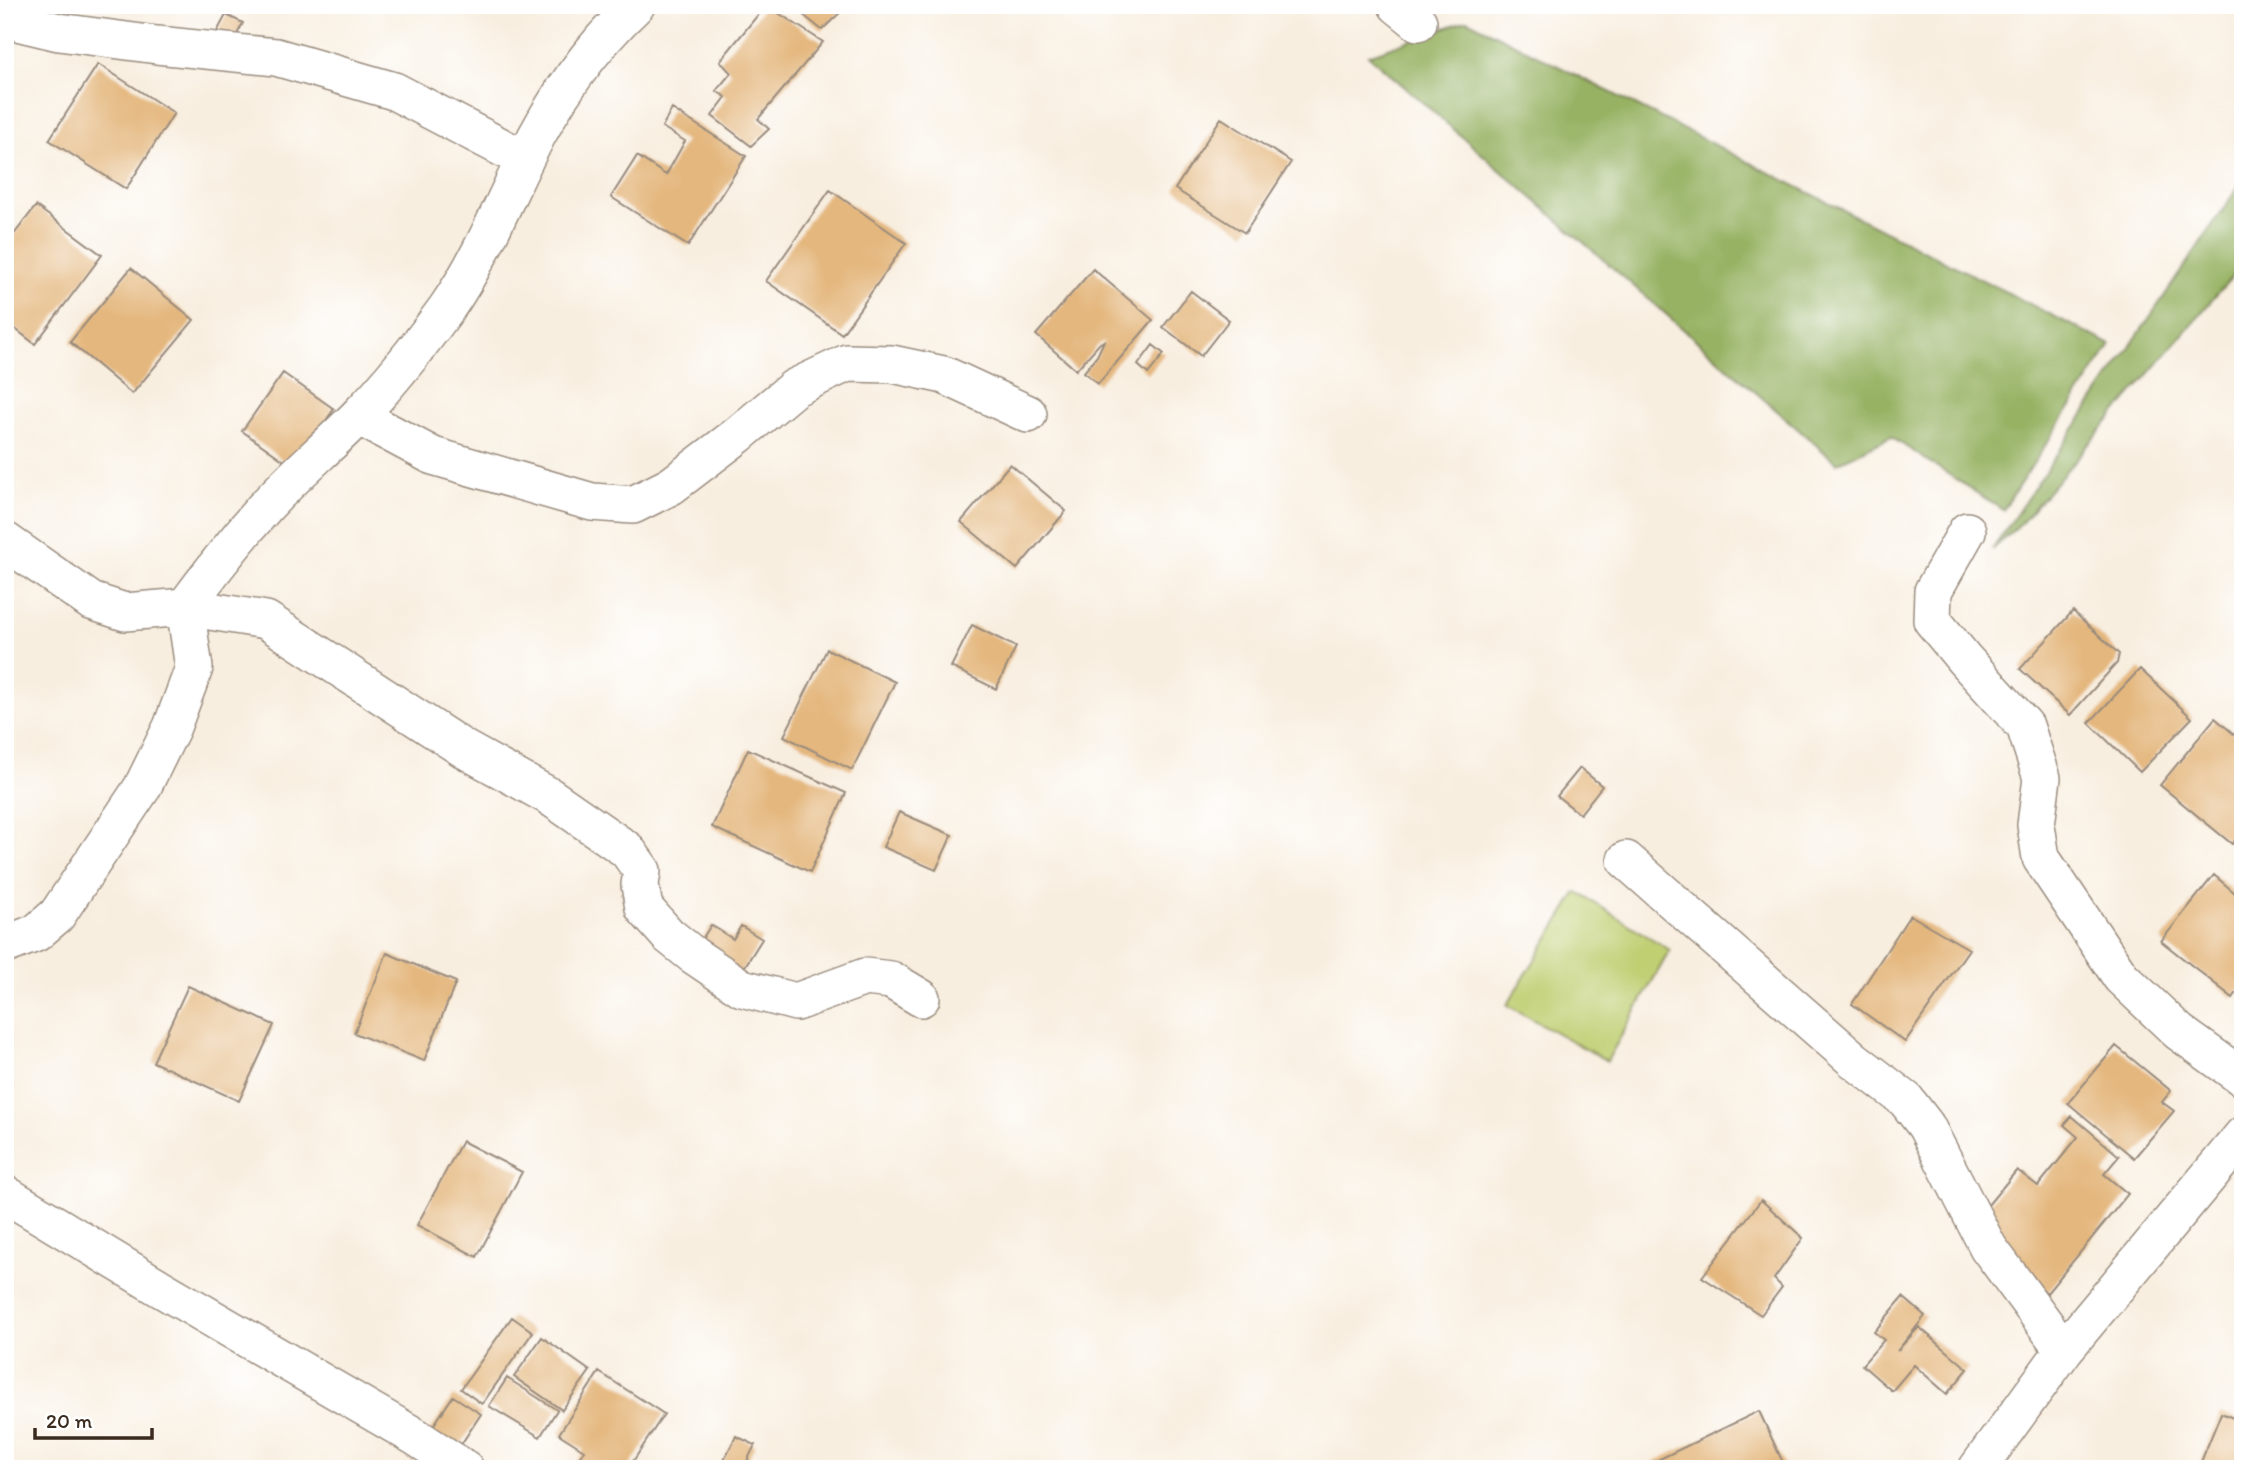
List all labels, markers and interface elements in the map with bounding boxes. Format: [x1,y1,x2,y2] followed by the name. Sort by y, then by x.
[35,1397,152,1441] scale bar
[46,1408,93,1433] text: 20 m

